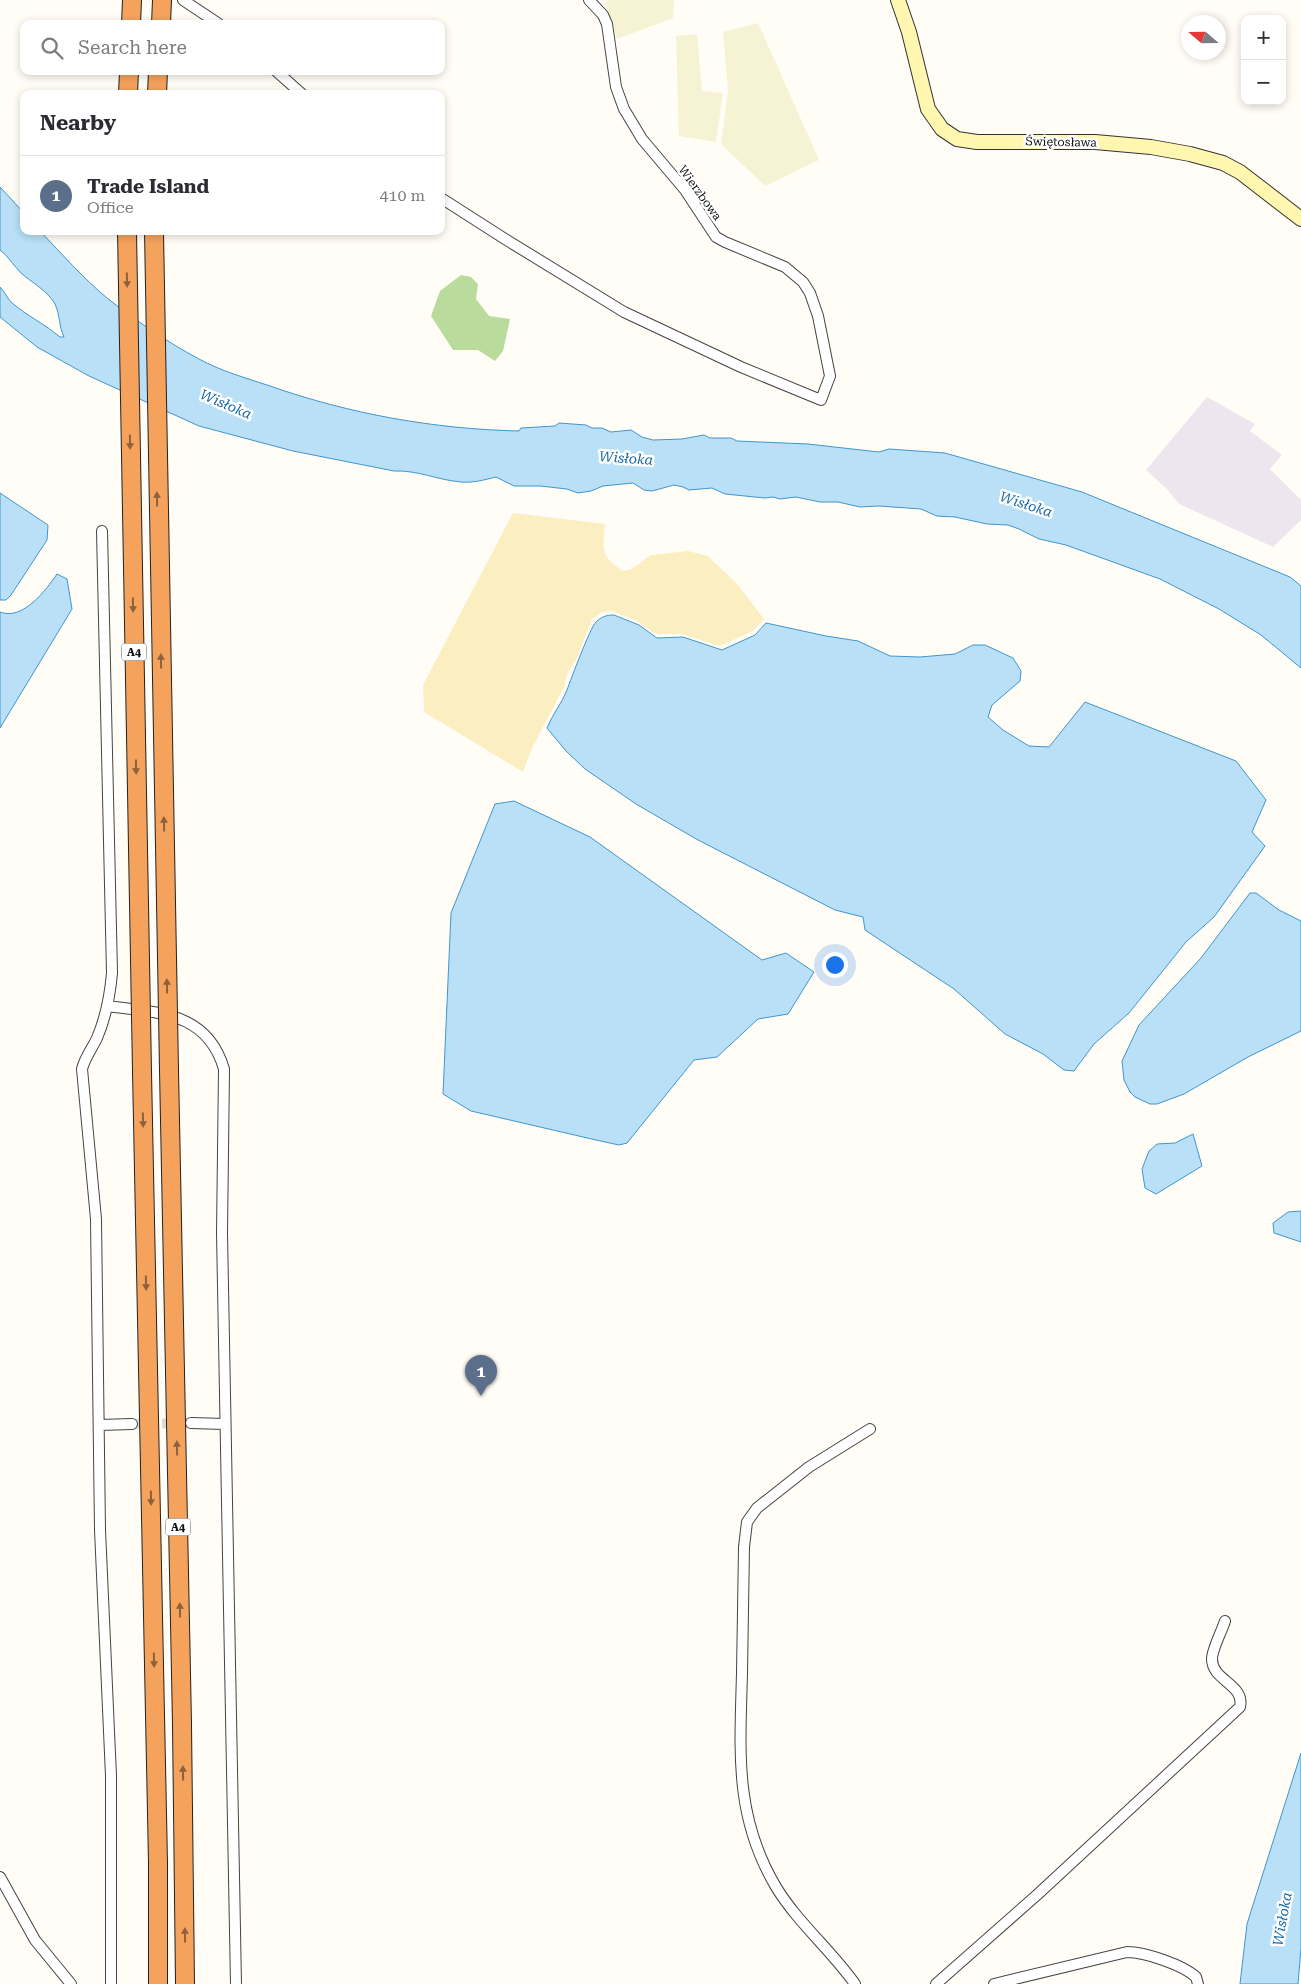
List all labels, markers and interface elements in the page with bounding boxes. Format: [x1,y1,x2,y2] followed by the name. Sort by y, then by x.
[1181,15,1226,60] north arrow
[1241,15,1286,105] map controls
[1241,15,1286,60] button: +
[20,20,445,75] search box
[38,34,66,62] icon: search
[78,36,187,59] text: Search here
[1241,60,1286,105] button: −
[40,111,116,135] text: Nearby
[1025,134,1097,150] street label: Świętosława
[675,163,725,224] street label: Wierzbowa
[87,175,209,198] text: Trade Island
[52,186,60,205] text: 1
[379,186,425,205] text: 410 m
[87,198,133,217] text: Office
[123,272,131,288] one-way arrow
[198,386,254,422] water label: Wisłoka
[126,435,134,451] one-way arrow
[598,448,654,468] water label: Wisłoka
[998,488,1054,520] water label: Wisłoka
[153,491,161,507] one-way arrow
[129,597,137,613] one-way arrow
[122,644,146,660] road number: A4
[156,653,164,669] one-way arrow
[132,760,140,776] one-way arrow
[160,816,168,832] one-way arrow
[822,952,848,978] your location
[163,978,171,994] one-way arrow
[139,1113,147,1129] one-way arrow
[143,1275,151,1291] one-way arrow
[465,1355,497,1396] pin: 1
[173,1440,181,1456] one-way arrow
[147,1490,155,1506] one-way arrow
[166,1518,190,1535] road number: A4
[175,1602,183,1618] one-way arrow
[150,1653,158,1669] one-way arrow
[179,1765,187,1781] one-way arrow
[1269,1891,1295,1947] water label: Wisłoka
[181,1927,189,1943] one-way arrow

